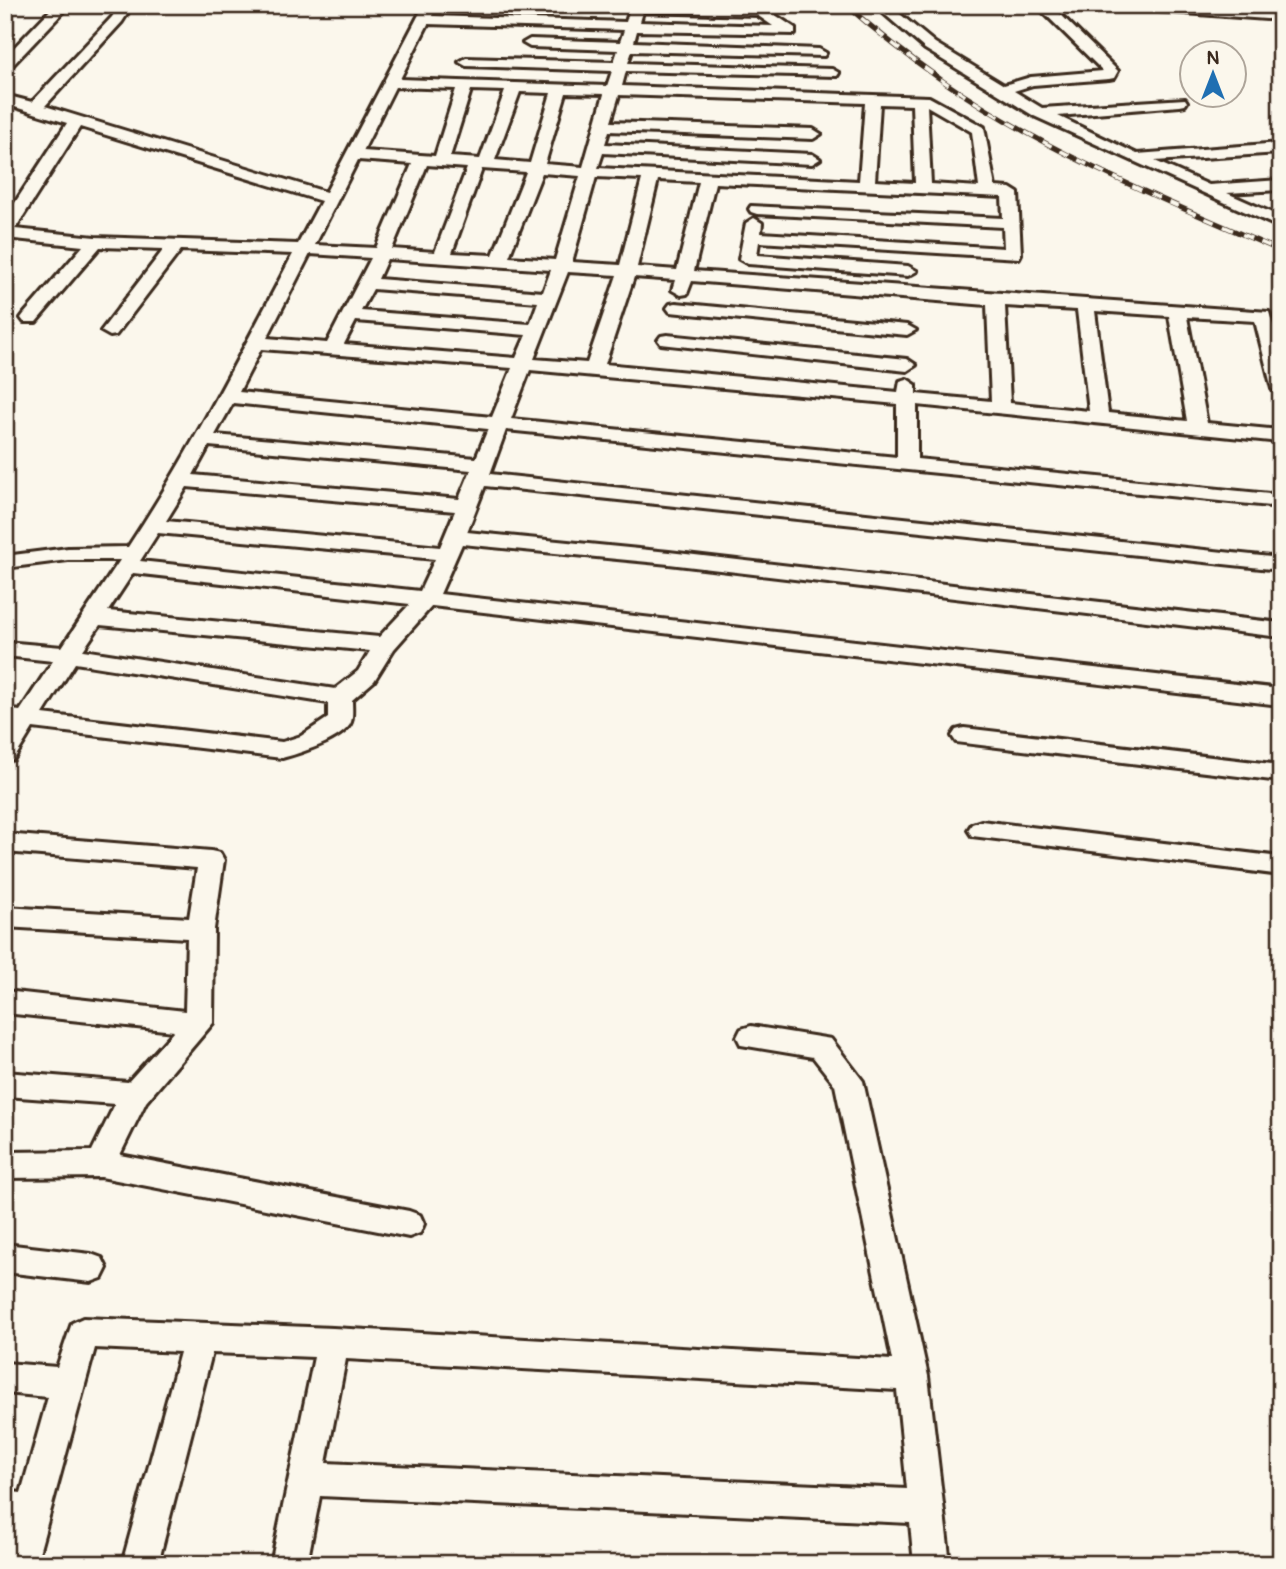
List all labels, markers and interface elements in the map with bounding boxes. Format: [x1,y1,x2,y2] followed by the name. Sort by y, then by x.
[1178,38,1248,108] north arrow
[1207,46,1220,70] text: N

